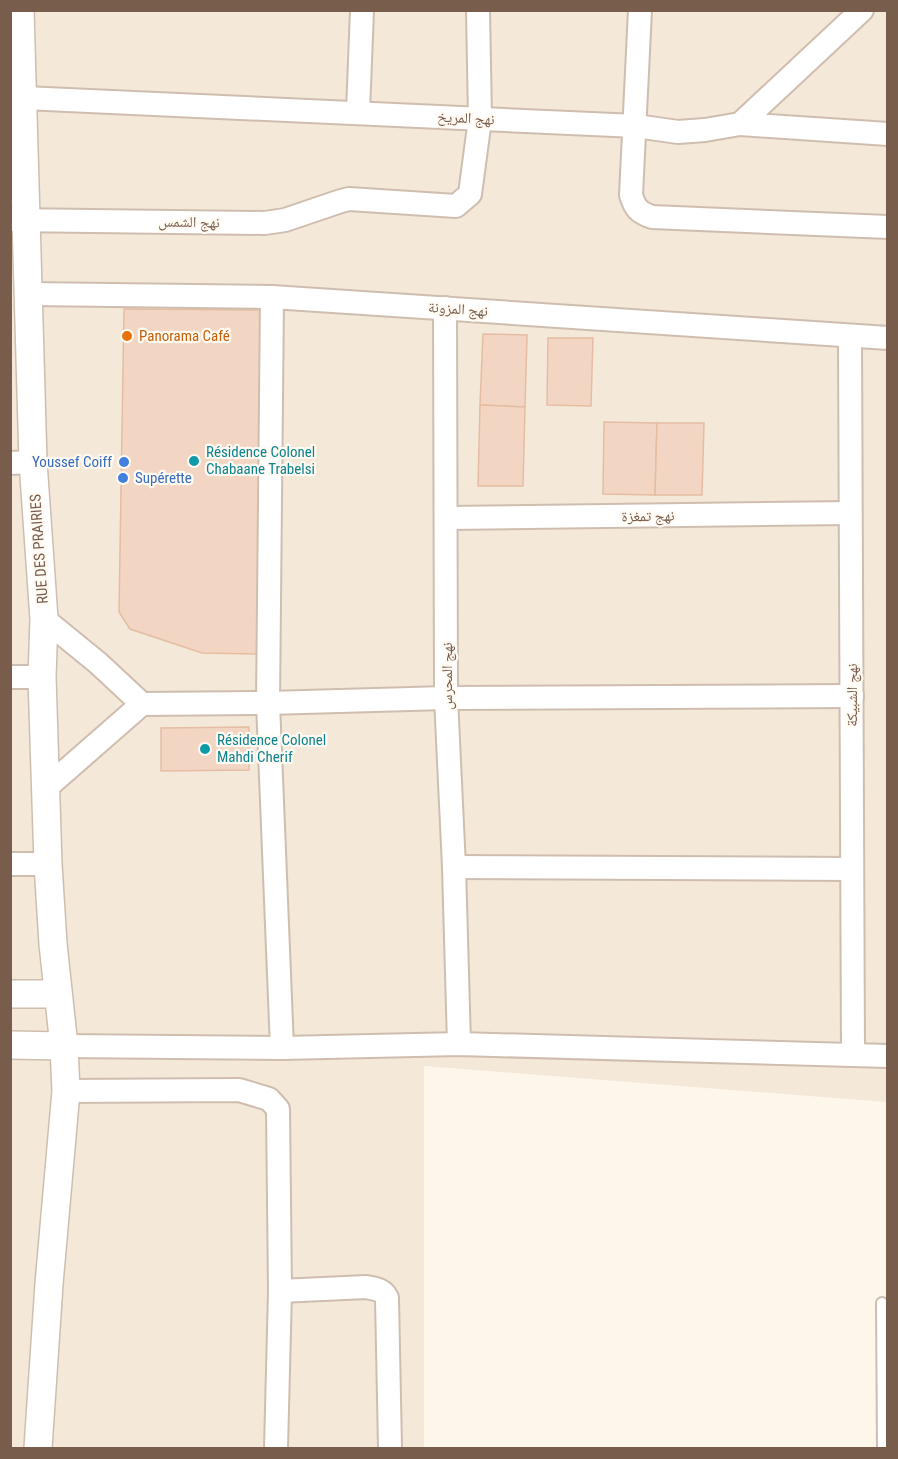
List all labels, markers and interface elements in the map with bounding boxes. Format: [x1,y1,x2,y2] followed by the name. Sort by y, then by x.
[437,108,495,129] street label: نهج المريخ
[158,212,220,233] street label: نهج الشمس
[427,298,489,321] street label: نهج المزونة
[139,327,230,345] place label: Panorama Café
[120,329,134,343] marker: Panorama Café
[206,443,315,478] place label: Résidence Colonel Chabaane Trabelsi
[32,453,112,471] place label: Youssef Coiff
[187,454,201,468] marker: Résidence Colonel Chabaane Trabelsi
[117,455,131,469] marker: Youssef Coiff
[135,469,192,487] place label: Supérette
[116,471,130,485] marker: Supérette
[26,493,52,605] street label: RUE DES PRAIRIES
[621,507,675,526] street label: نهج تمغزة
[438,642,457,710] street label: نهج المحرس
[843,663,862,727] street label: نهج الشبيكة
[217,731,326,766] place label: Résidence Colonel Mahdi Cherif
[198,742,212,756] marker: Résidence Colonel Mahdi Cherif

